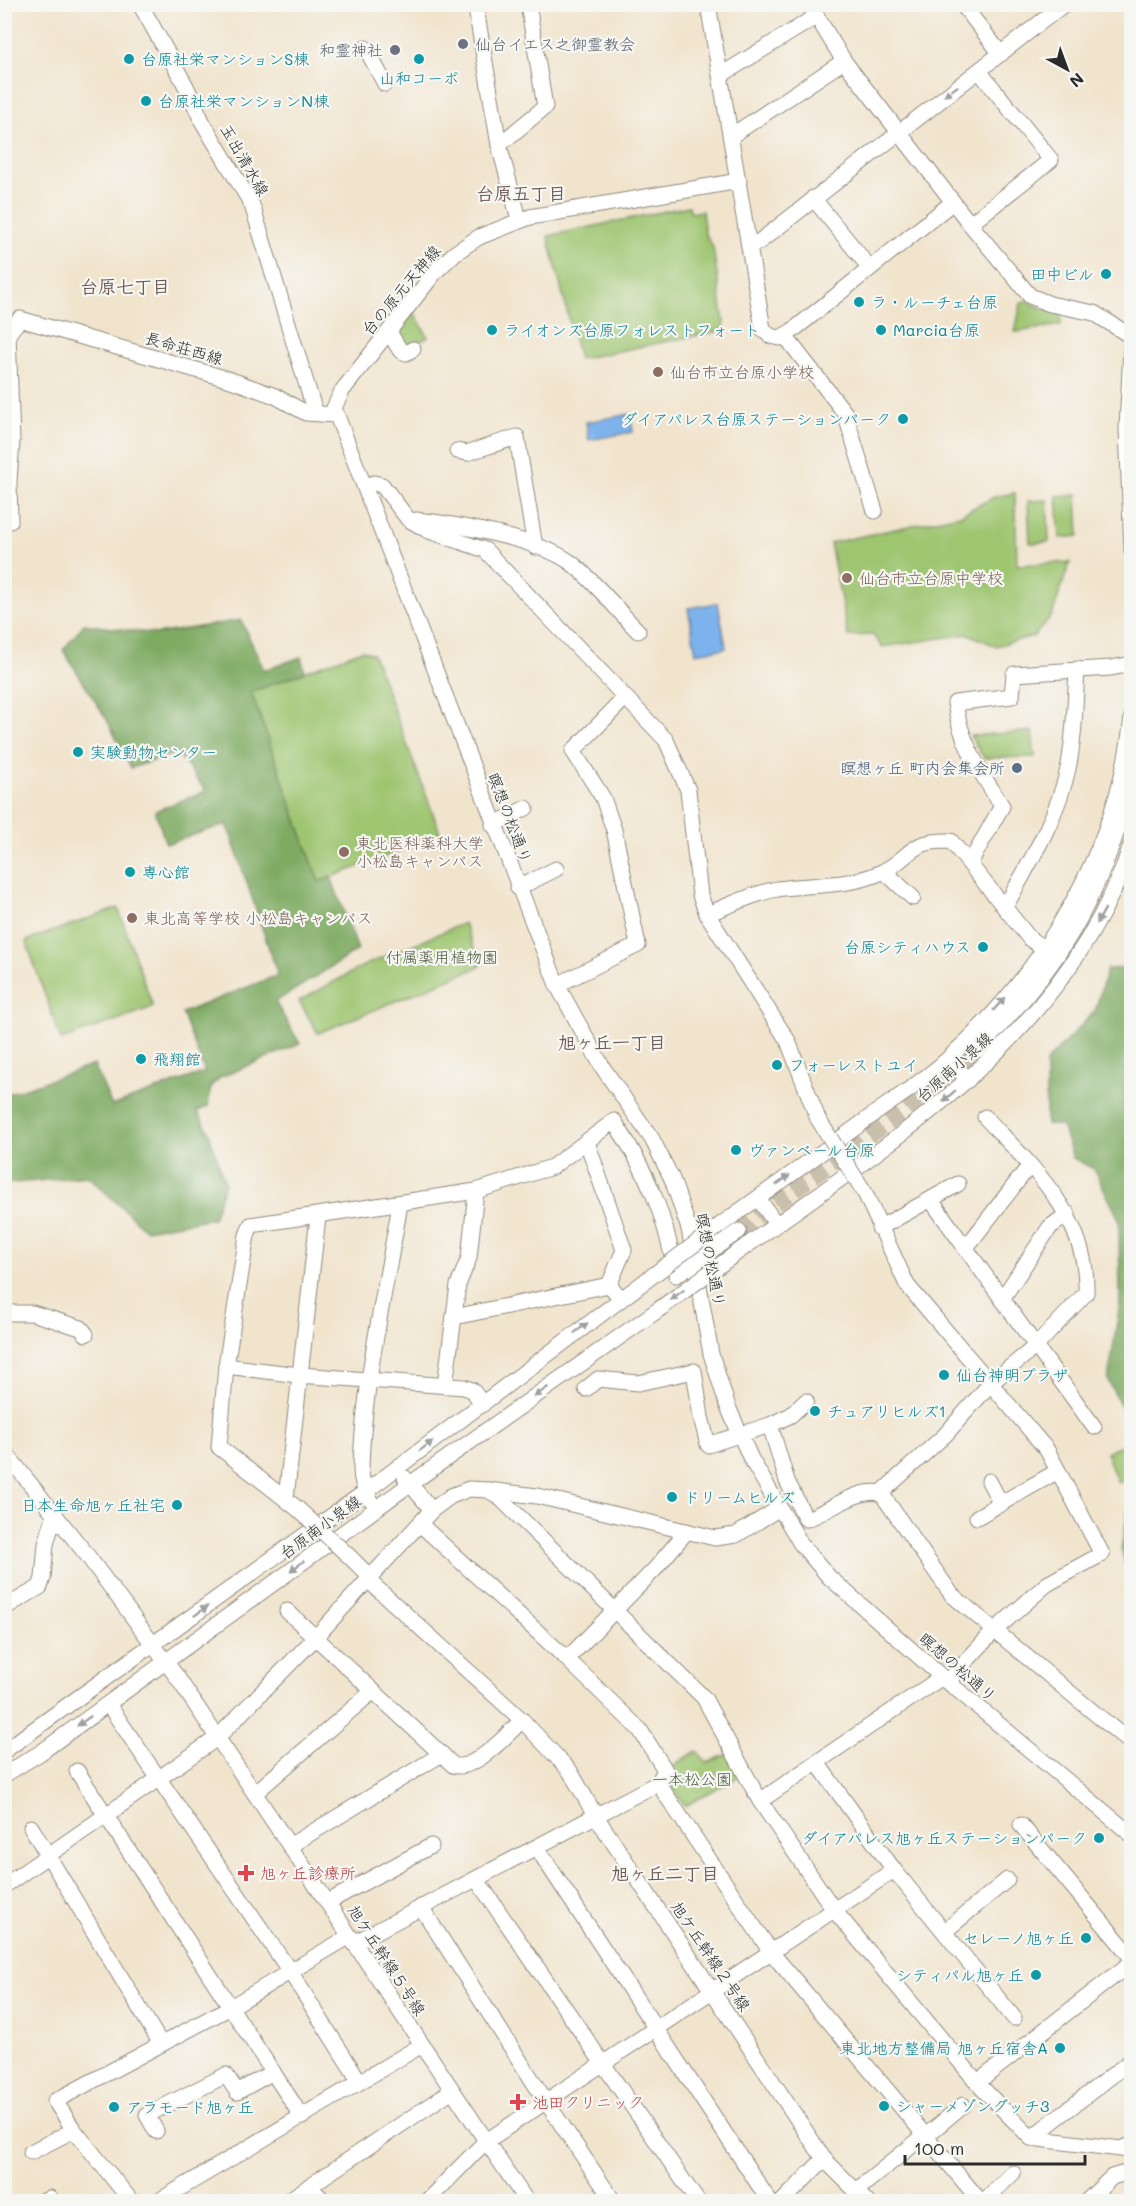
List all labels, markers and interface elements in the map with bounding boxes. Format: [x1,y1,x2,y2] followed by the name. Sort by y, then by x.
[475,33,635,54] place label: 仙台イエス之御霊教会
[456,37,470,51] marker: 仙台イエス之御霊教会
[319,39,383,60] place label: 和霊神社
[1037,39,1097,99] north arrow
[388,43,402,57] marker: 和霊神社
[141,48,309,69] place label: 台原社栄マンションS棟
[122,52,136,66] marker: 台原社栄マンションS棟
[412,52,426,66] marker: 山和コーポ
[379,67,459,88] place label: 山和コーポ
[1066,69,1089,93] text: N
[943,85,959,97] one-way arrow
[158,90,329,111] place label: 台原社栄マンションN棟
[139,94,153,108] marker: 台原社栄マンションN棟
[216,120,275,200] street label: 玉出清水線
[476,181,566,205] district label: 台原五丁目
[357,240,445,339] street label: 台の原元天神線
[1030,263,1094,284] place label: 田中ビル
[1099,267,1113,281] marker: 田中ビル
[80,274,170,298] district label: 台原七丁目
[871,291,998,312] place label: ラ・ルーチェ台原
[852,295,866,309] marker: ラ・ルーチェ台原
[504,319,760,340] place label: ライオンズ台原フォレストフォート
[893,319,980,340] place label: Marcia台原
[485,323,499,337] marker: ライオンズ台原フォレストフォート
[874,323,888,337] marker: Marcia台原
[143,326,225,369] street label: 長命荘西線
[670,361,814,382] place label: 仙台市立台原小学校
[651,365,665,379] marker: 仙台市立台原小学校
[622,408,891,429] place label: ダイアパレス台原ステーションパーク
[896,412,910,426] marker: ダイアパレス台原ステーションパーク
[859,567,1003,588] place label: 仙台市立台原中学校
[840,571,854,585] marker: 仙台市立台原中学校
[90,741,217,762] place label: 実験動物センター
[71,745,85,759] marker: 実験動物センター
[840,757,1005,778] place label: 瞑想ヶ丘 町内会集会所
[1010,761,1024,775] marker: 瞑想ヶ丘 町内会集会所
[483,769,537,866] street label: 瞑想の松通り
[356,832,484,871] place label: 東北医科薬科大学 小松島キャンパス
[337,845,351,859] marker: 東北医科薬科大学 小松島キャンパス
[142,861,190,882] place label: 専心館
[123,865,137,879] marker: 専心館
[144,907,372,928] place label: 東北高等学校 小松島キャンパス
[1096,908,1106,925] one-way arrow
[125,911,139,925] marker: 東北高等学校 小松島キャンパス
[844,936,971,957] place label: 台原シティハウス
[976,940,990,954] marker: 台原シティハウス
[386,946,498,967] park label: 付属薬用植物園
[992,997,1005,1012] one-way arrow
[911,1027,996,1107] street label: 台原南小泉線
[558,1030,666,1054] district label: 旭ヶ丘一丁目
[153,1048,201,1069] place label: 飛翔館
[134,1052,148,1066] marker: 飛翔館
[789,1054,918,1075] place label: フォーレストユイ
[770,1058,784,1072] marker: フォーレストユイ
[942,1089,957,1102] one-way arrow
[748,1139,875,1160] place label: ヴァンベール台原
[729,1143,743,1157] marker: ヴァンベール台原
[776,1174,791,1186] one-way arrow
[692,1211,731,1309] street label: 瞑想の松通り
[670,1289,685,1301] one-way arrow
[574,1323,589,1335] one-way arrow
[956,1364,1068,1385] place label: 仙台神明プラザ
[937,1368,951,1382] marker: 仙台神明プラザ
[533,1386,549,1397] one-way arrow
[827,1400,946,1421] place label: チュアリヒルズ1
[808,1404,822,1418] marker: チュアリヒルズ1
[418,1440,434,1453] one-way arrow
[684,1486,795,1507] place label: ドリームヒルズ
[275,1490,365,1563] street label: 台原南小泉線
[665,1490,679,1504] marker: ドリームヒルズ
[21,1494,165,1515] place label: 日本生命旭ヶ丘社宅
[170,1498,184,1512] marker: 日本生命旭ヶ丘社宅
[289,1560,305,1572] one-way arrow
[193,1605,208,1617] one-way arrow
[915,1627,1001,1706] street label: 瞑想の松通り
[77,1715,93,1727] one-way arrow
[652,1768,732,1789] park label: 一本松公園
[802,1827,1087,1848] place label: ダイアパレス旭ヶ丘ステーションパーク
[1092,1831,1106,1845] marker: ダイアパレス旭ヶ丘ステーションパーク
[611,1861,719,1885] district label: 旭ヶ丘二丁目
[260,1862,356,1883] place label: 旭ヶ丘診療所
[237,1864,255,1882] marker: 旭ヶ丘診療所
[667,1897,756,2015] street label: 旭ケ丘幹線２号線
[344,1900,431,2019] street label: 旭ケ丘幹線５号線
[963,1927,1074,1948] place label: セレーノ旭ヶ丘
[1079,1931,1093,1945] marker: セレーノ旭ヶ丘
[896,1964,1024,1985] place label: シティパル旭ヶ丘
[1029,1968,1043,1982] marker: シティパル旭ヶ丘
[840,2037,1048,2058] place label: 東北地方整備局 旭ヶ丘宿舎A
[1053,2041,1067,2055] marker: 東北地方整備局 旭ヶ丘宿舎A
[532,2091,644,2112] place label: 池田クリニック
[509,2093,527,2111] marker: 池田クリニック
[896,2095,1049,2116] place label: シャーメゾングッチ3
[126,2096,254,2117] place label: アラモード旭ヶ丘
[877,2099,891,2113] marker: シャーメゾングッチ3
[107,2100,121,2114] marker: アラモード旭ヶ丘
[905,2128,1085,2166] scale bar
[914,2136,964,2160] text: 100 m

